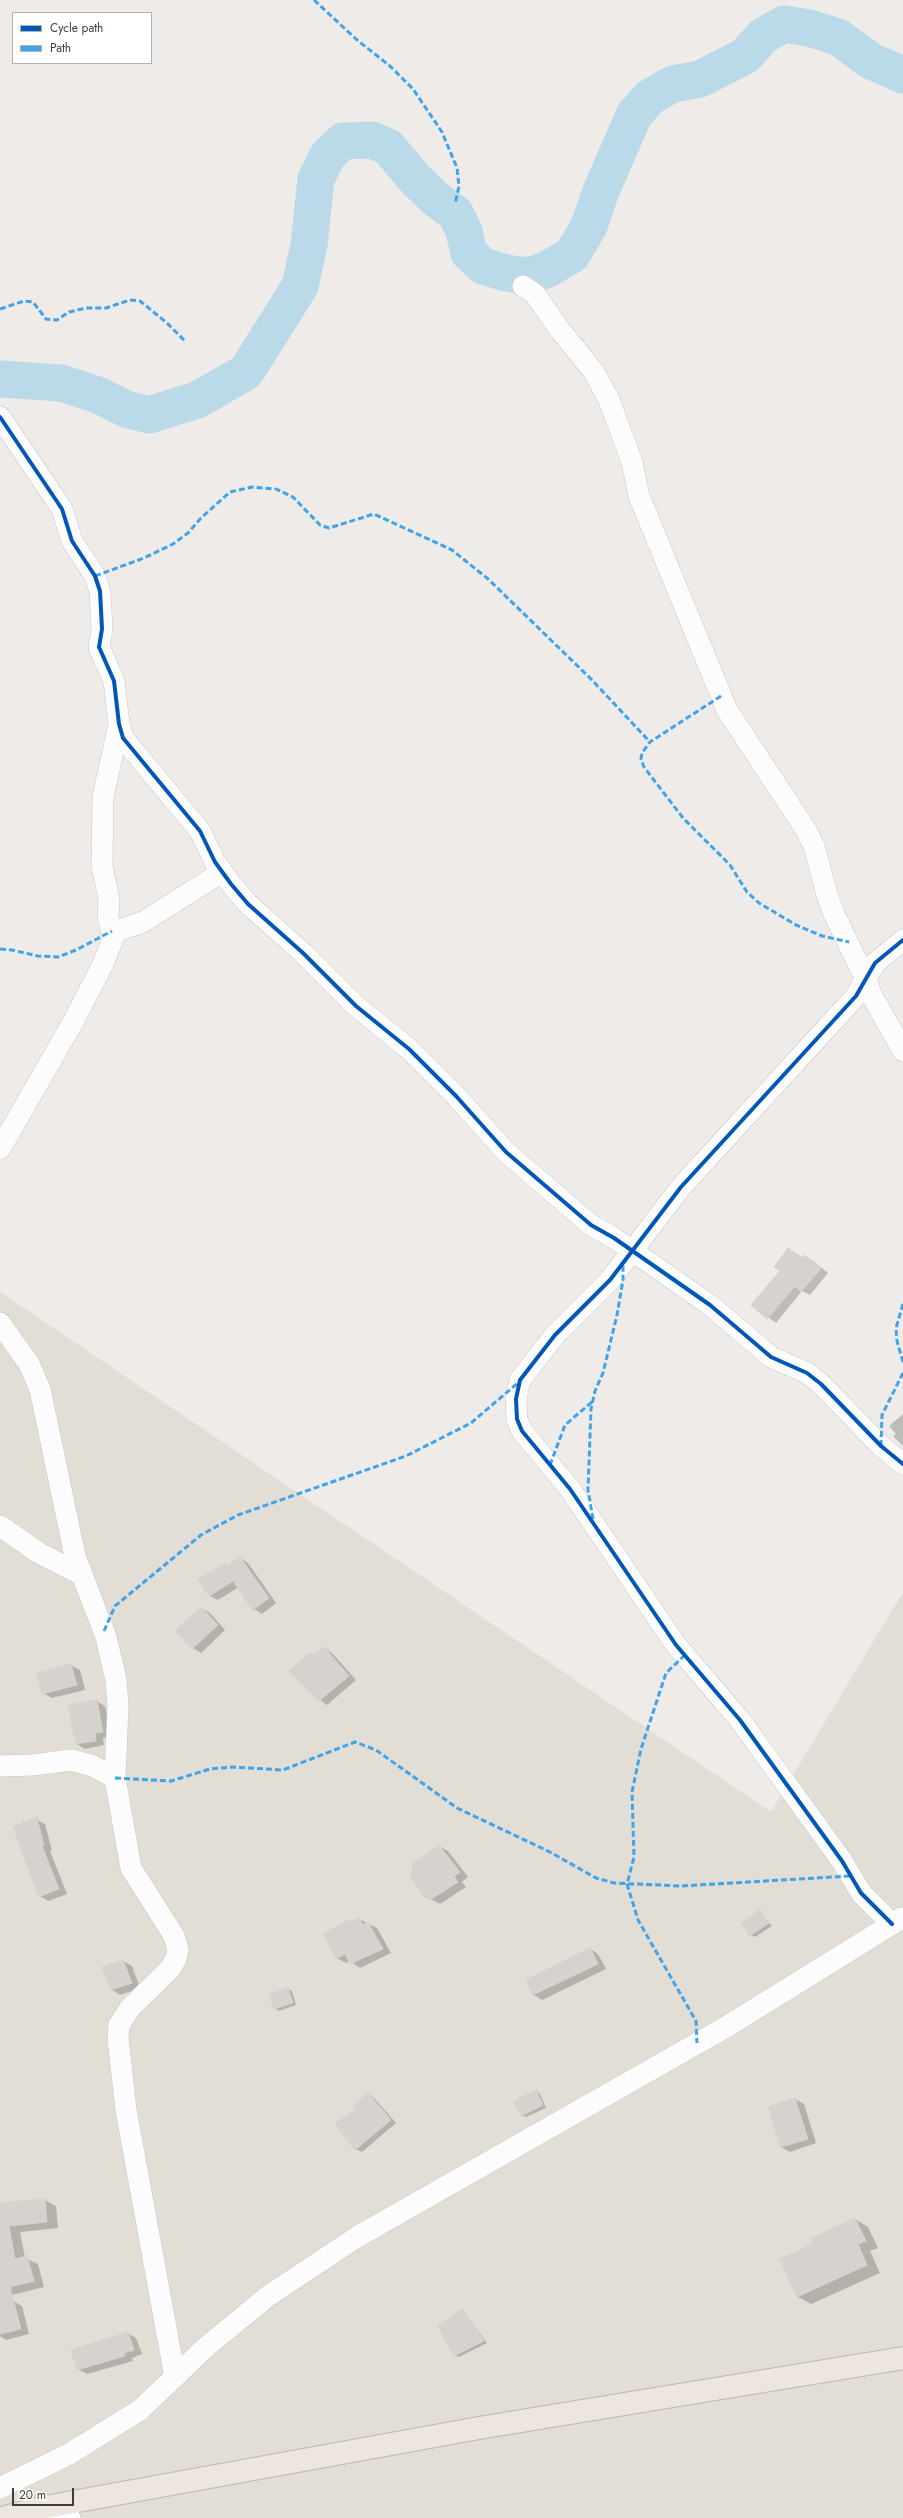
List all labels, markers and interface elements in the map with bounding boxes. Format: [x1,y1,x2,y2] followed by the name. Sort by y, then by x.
[12,12,152,64] legend
[50,19,103,37] text: Cycle path
[50,39,71,57] text: Path
[14,2480,76,2506] scale bar
[19,2486,46,2504] text: 20 m

